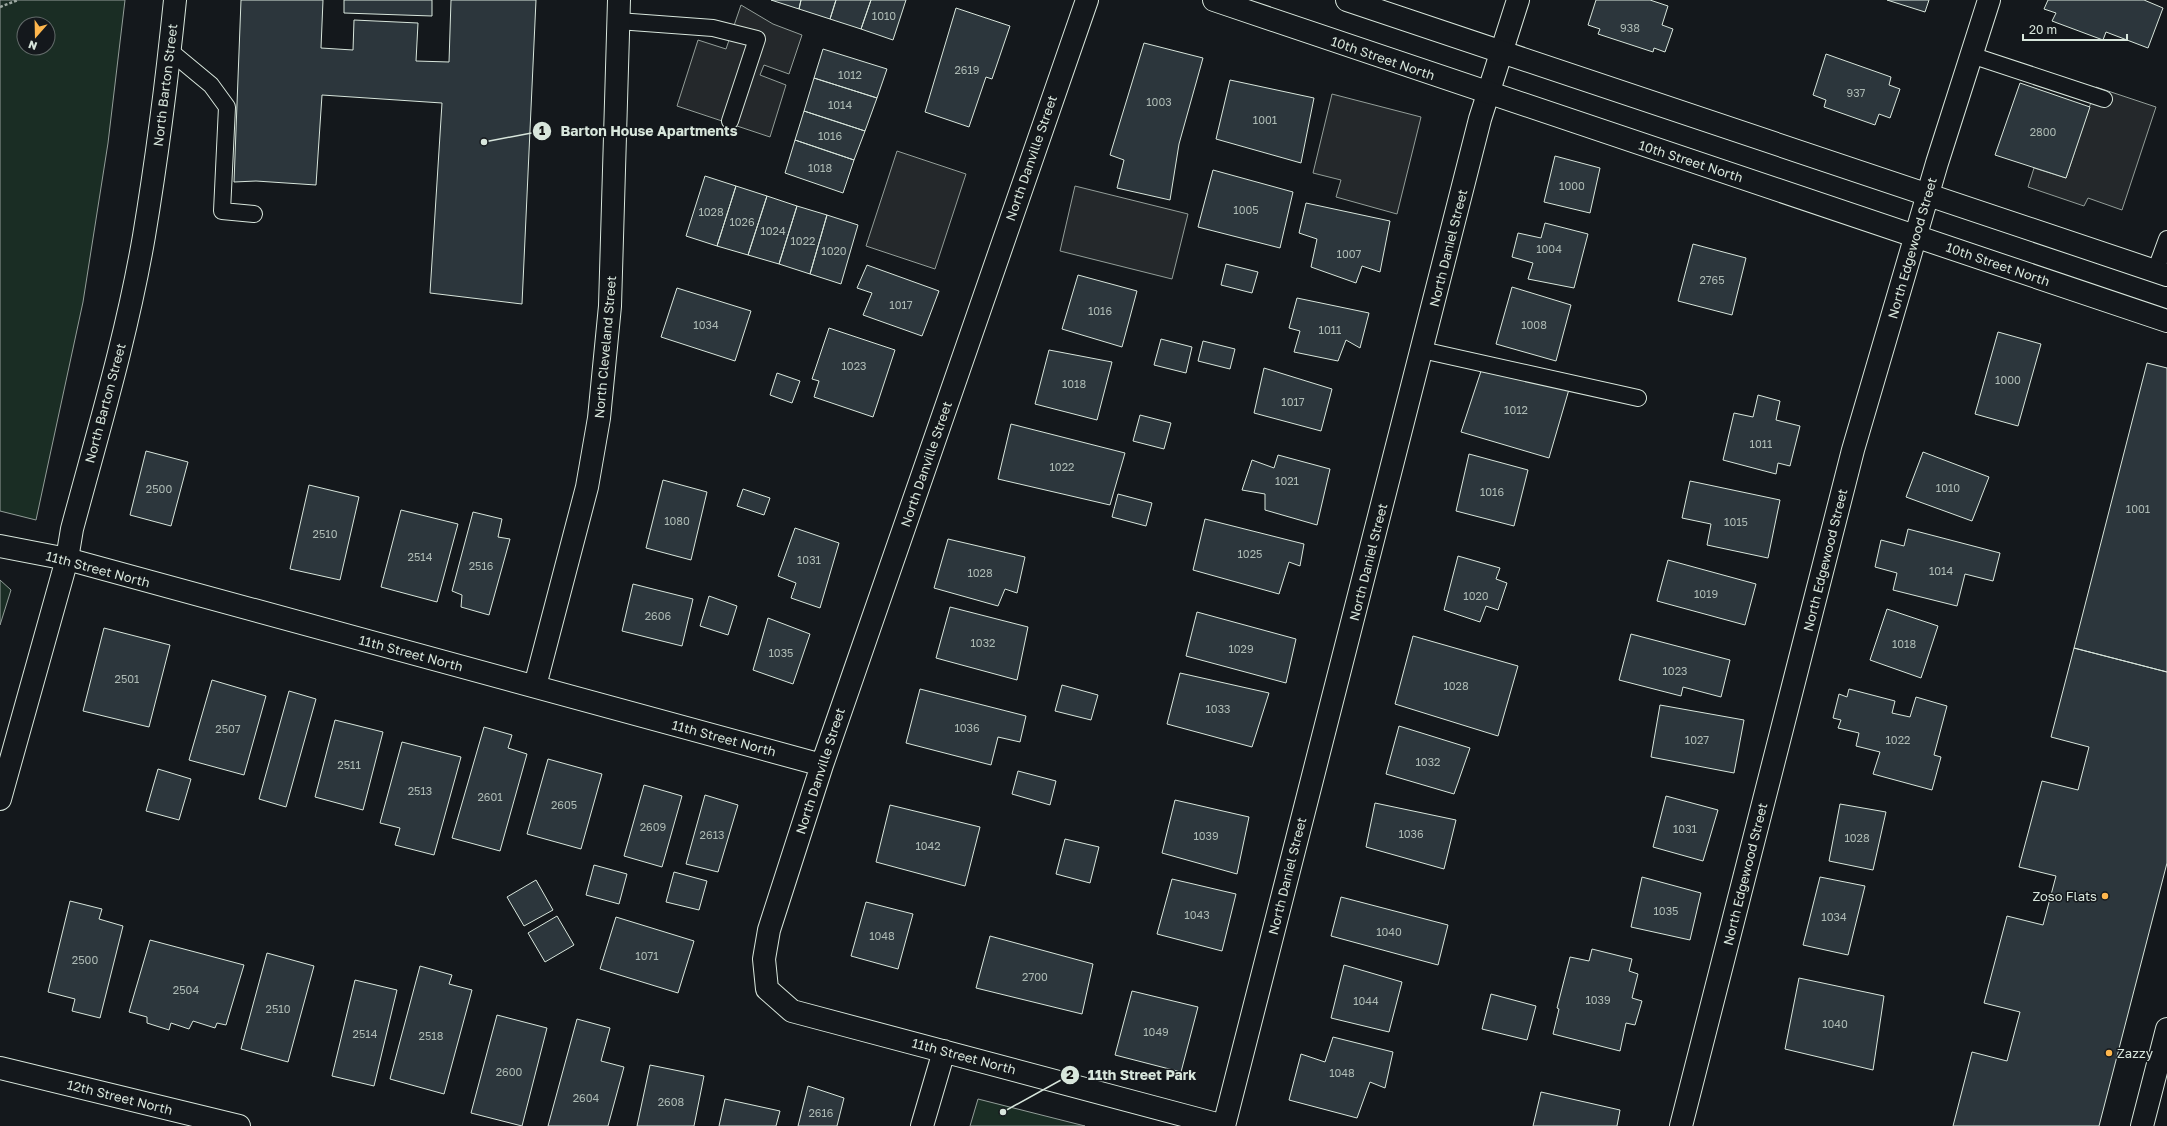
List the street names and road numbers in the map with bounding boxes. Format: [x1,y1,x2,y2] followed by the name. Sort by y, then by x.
[150,23,180,147] street label: North Barton Street
[1329,33,1437,83] street label: 10th Street North
[1002,93,1060,223] street label: North Danville Street
[1637,137,1745,185] street label: 10th Street North
[1884,175,1940,321] street label: North Edgewood Street
[1426,187,1470,309] street label: North Daniel Street
[1944,239,2052,289] street label: 10th Street North
[591,275,619,419] street label: North Cleveland Street
[81,341,129,465] street label: North Barton Street
[897,399,955,529] street label: North Danville Street
[1800,487,1850,633] street label: North Edgewood Street
[1346,501,1390,623] street label: North Daniel Street
[44,547,152,591] street label: 11th Street North
[357,631,465,675] street label: 11th Street North
[792,706,848,836] street label: North Danville Street
[670,716,778,760] street label: 11th Street North
[1720,801,1770,947] street label: North Edgewood Street
[1265,815,1309,937] street label: North Daniel Street
[910,1034,1018,1078] street label: 11th Street North
[66,1076,174,1118] street label: 12th Street North

